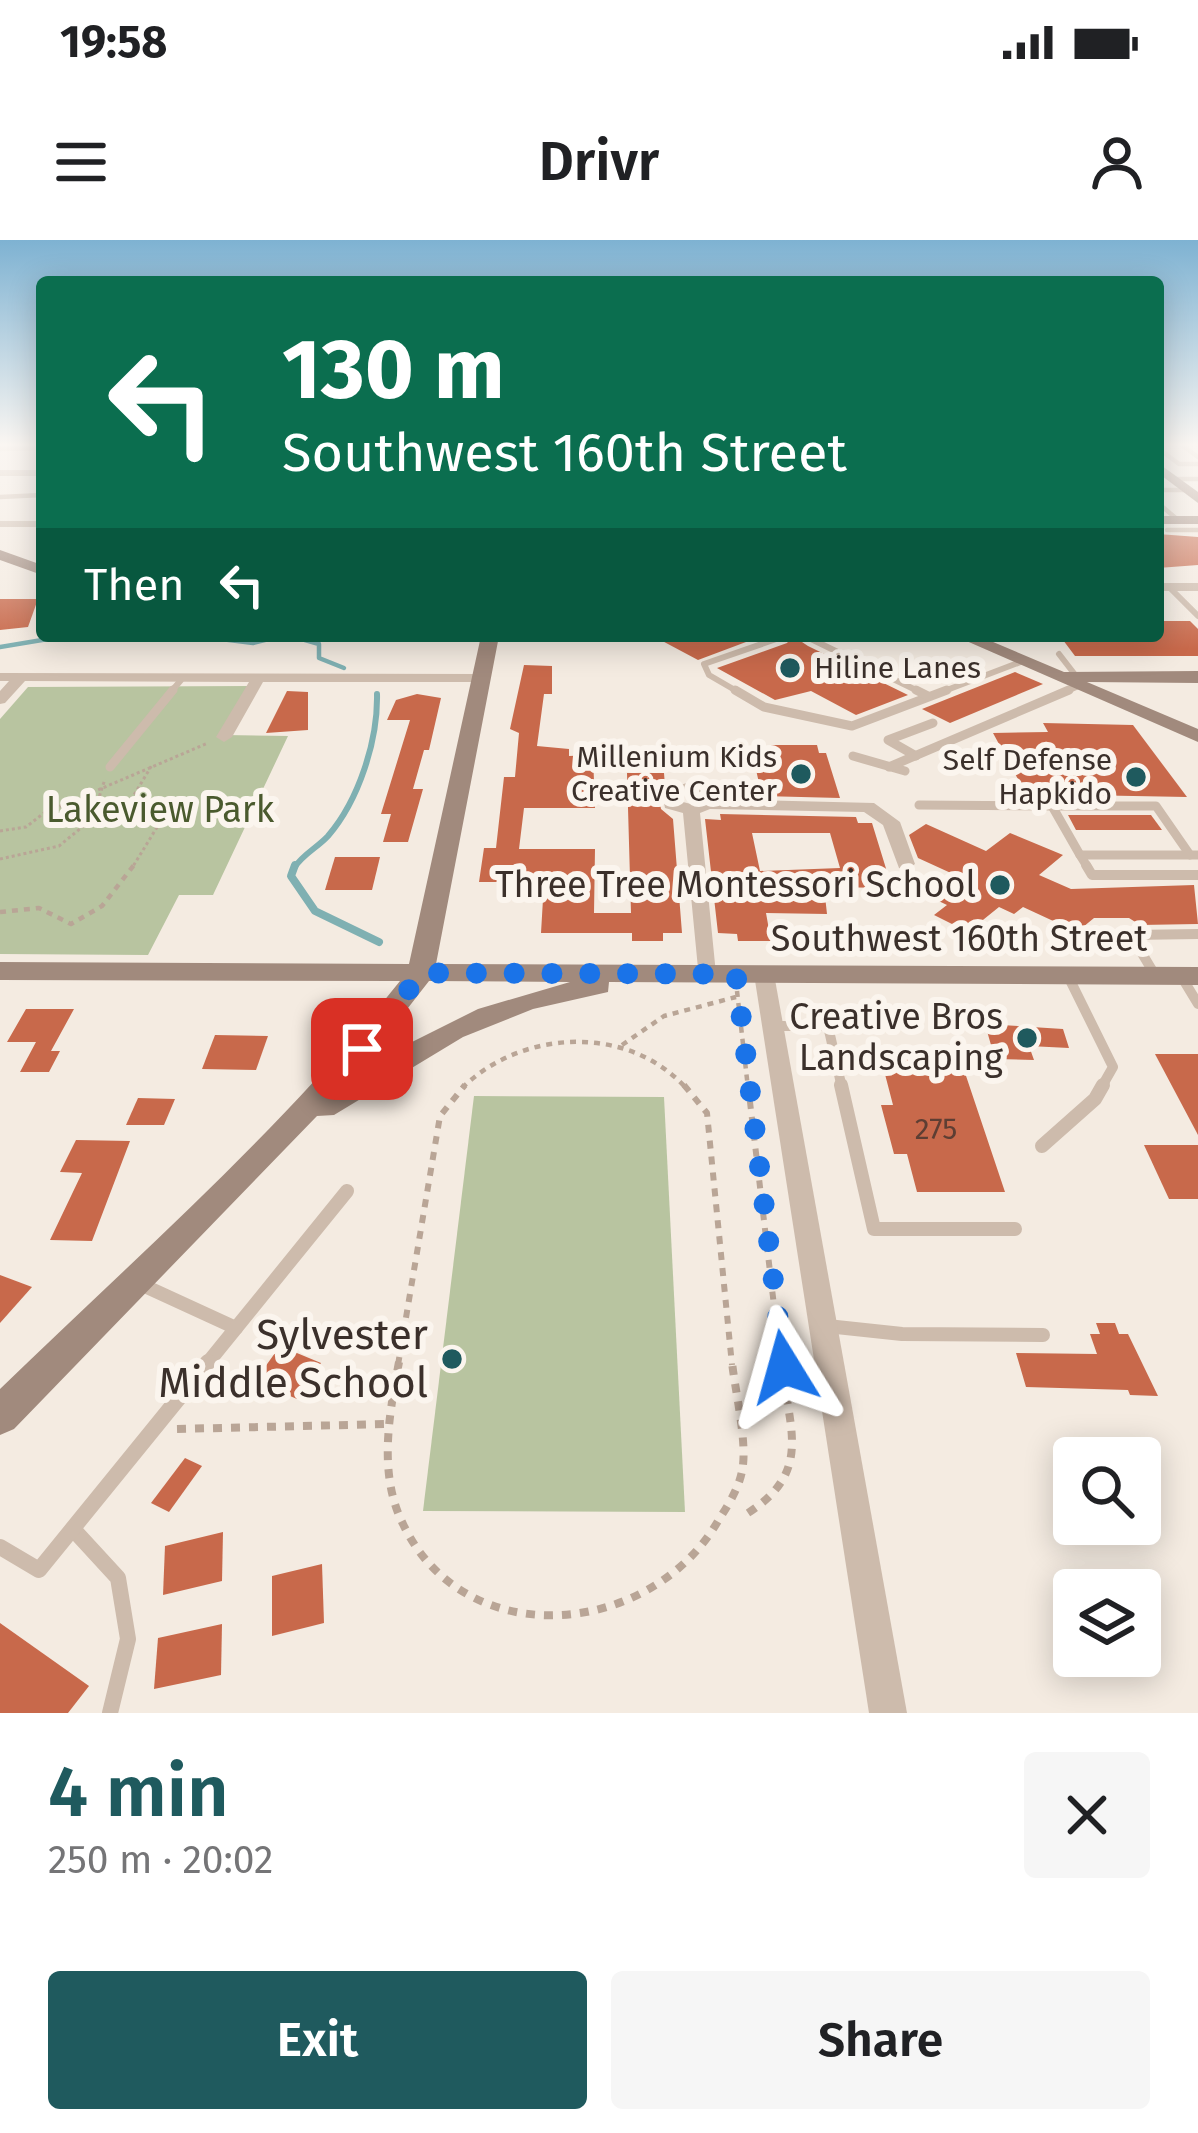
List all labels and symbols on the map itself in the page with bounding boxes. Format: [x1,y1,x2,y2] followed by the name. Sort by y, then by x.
[814,650,981,686] place label: Hiline Lanes
[777,655,803,681] marker: Hiline Lanes
[571,739,777,809] place label: Millenium Kids Creative Center
[943,742,1112,812] place label: Self Defense Hapkido
[788,761,814,787] marker: Millenium Kids Creative Center
[1123,764,1149,790] marker: Self Defense Hapkido
[46,788,275,832] park label: Lakeview Park
[495,863,976,907] place label: Three Tree Montessori School
[987,872,1013,898] marker: Three Tree Montessori School
[771,917,1147,961] street label: Southwest 160th Street
[789,995,1003,1080] place label: Creative Bros Landscaping
[311,998,413,1100] pin
[1014,1025,1040,1051] marker: Creative Bros Landscaping
[915,1111,957,1147] house number: 275
[721,1304,847,1430] position arrow
[158,1310,428,1408] place label: Sylvester Middle School
[439,1346,465,1372] marker: Sylvester Middle School

